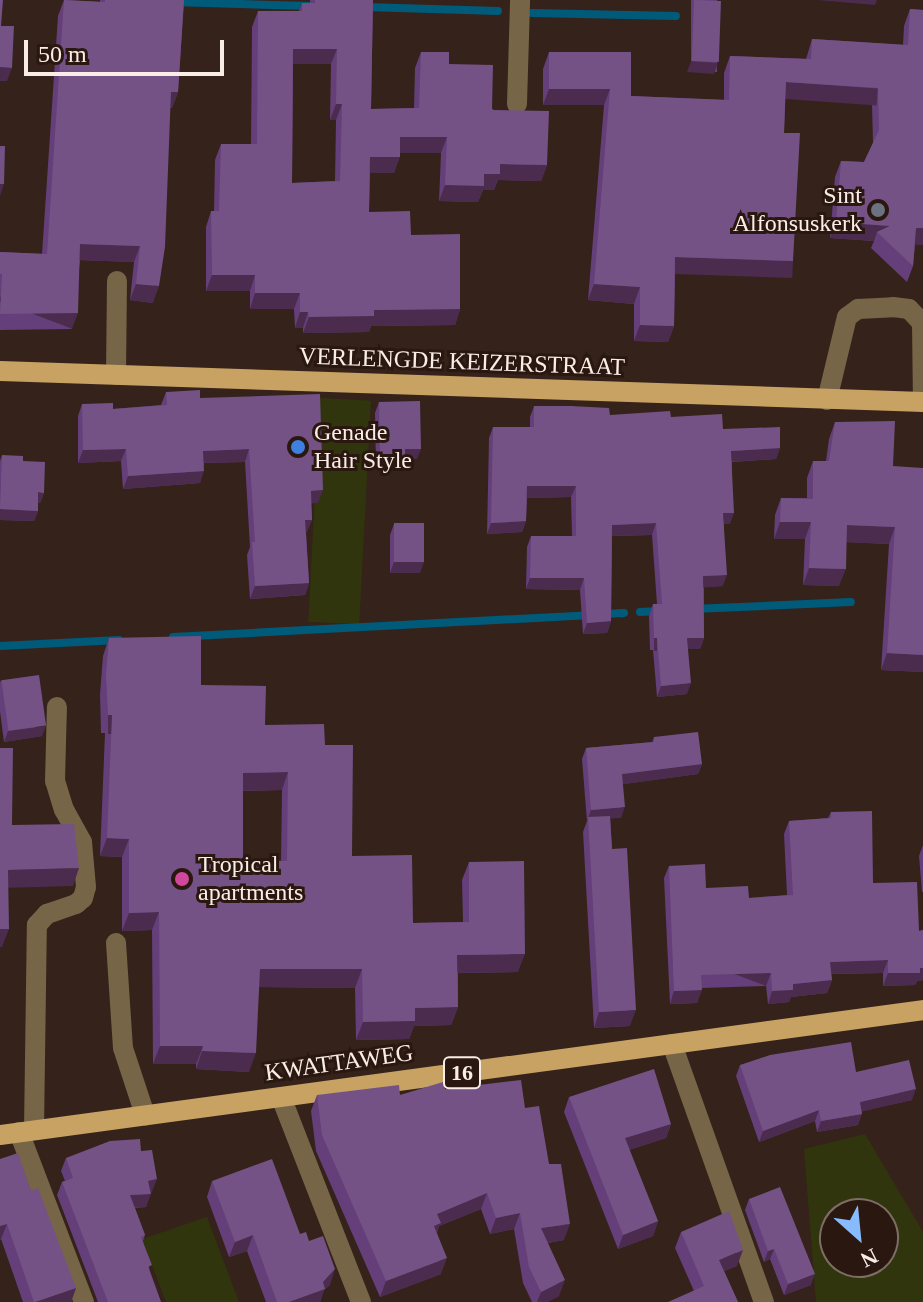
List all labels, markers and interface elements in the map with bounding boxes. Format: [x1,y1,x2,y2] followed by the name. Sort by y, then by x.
[28,24,228,74] scale bar
[38,41,87,67] text: 50 m
[733,182,862,238] place label: Sint Alfonsuskerk
[869,201,887,219] marker: Sint Alfonsuskerk
[299,342,625,382] street label: VERLENGDE KEIZERSTRAAT
[314,419,412,475] place label: Genade Hair Style
[289,438,307,456] marker: Genade Hair Style
[198,851,303,907] place label: Tropical apartments
[173,870,191,888] marker: Tropical apartments
[263,1038,415,1088] street label: KWATTAWEG
[442,1055,482,1091] road number: 16
[819,1198,899,1278] north arrow
[856,1243,882,1273] text: N

